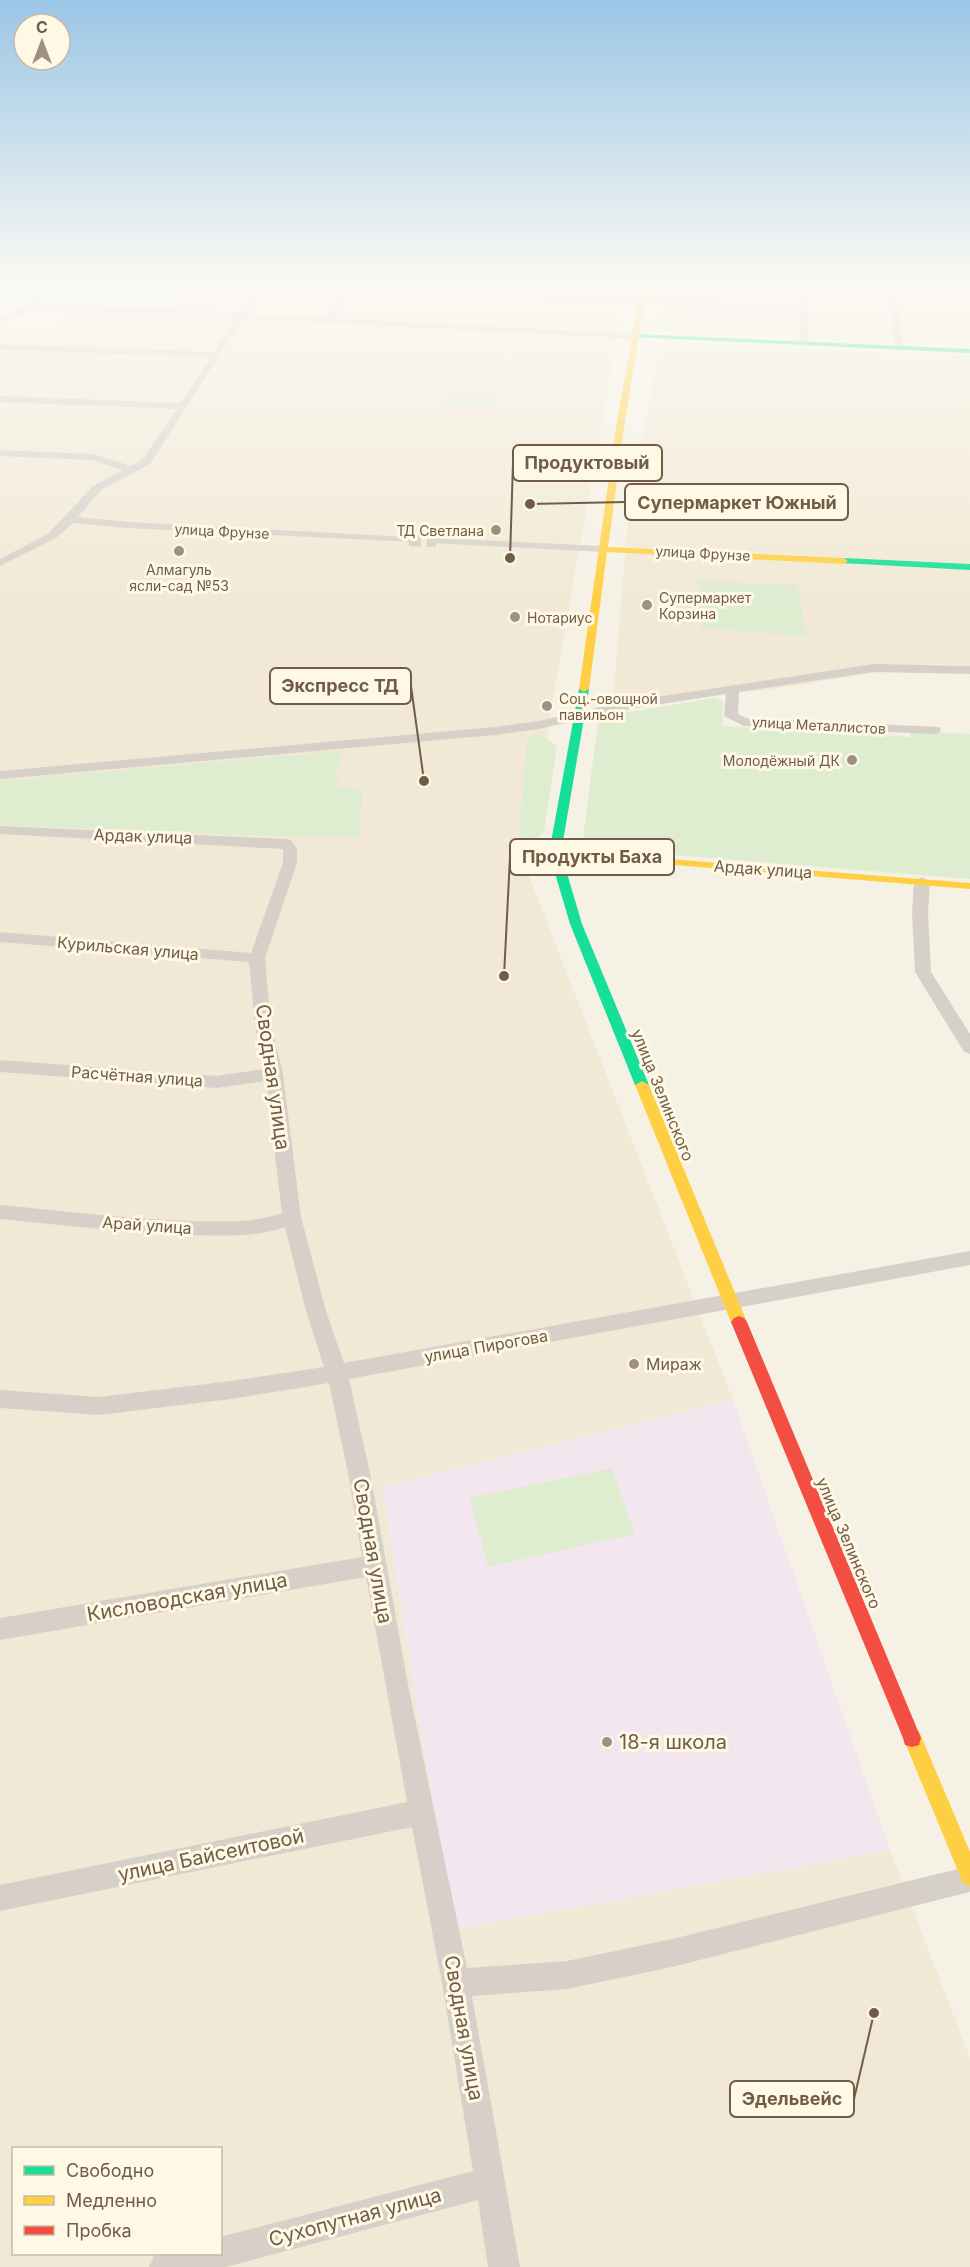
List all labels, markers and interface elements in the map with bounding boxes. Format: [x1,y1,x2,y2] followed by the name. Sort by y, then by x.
[12,12,72,72] north arrow
[36,17,48,37] text: С
[513,445,662,481] callout: Продуктовый
[524,452,650,473] text: Продуктовый
[625,484,848,520] callout: Супермаркет Южный
[637,492,837,513] text: Супермаркет Южный
[174,520,270,542] street label: улица Фрунзе
[397,522,484,539] place label: ТД Светлана
[489,523,503,537] marker: ТД Светлана
[655,542,751,564] street label: улица Фрунзе
[172,544,186,558] marker: Алмагуль ясли-сад №53
[129,561,229,594] place label: Алмагуль ясли-сад №53
[659,589,752,622] place label: Супермаркет Корзина
[640,598,654,612] marker: Супермаркет Корзина
[527,609,592,626] place label: Нотариус
[508,610,522,624] marker: Нотариус
[270,668,411,704] callout: Экспресс ТД
[281,675,399,696] text: Экспресс ТД
[559,690,658,723] place label: Соц.-овощной павильон
[540,699,554,713] marker: Соц.-овощной павильон
[752,713,886,737] street label: улица Металлистов
[723,752,841,769] place label: Молодёжный ДК
[845,753,859,767] marker: Молодёжный ДК
[93,824,193,848] street label: Ардак улица
[510,839,674,875] callout: Продукты Баха
[522,846,662,867] text: Продукты Баха
[713,856,813,882] street label: Ардак улица
[56,932,200,964] street label: Курильская улица
[251,1003,295,1151] street label: Сводная улица
[627,1026,699,1164] street label: улица Зелинского
[70,1061,204,1091] street label: Расчётная улица
[102,1212,192,1238] street label: Арай улица
[423,1325,549,1367] street label: улица Пирогова
[646,1354,702,1374] place label: Мираж
[627,1357,641,1371] marker: Мираж
[812,1474,886,1612] street label: улица Зелинского
[348,1477,398,1625] street label: Сводная улица
[85,1568,289,1626] street label: Кисловодская улица
[619,1730,727,1754] place label: 18-я школа
[600,1735,614,1749] marker: 18-я школа
[116,1824,306,1886] street label: улица Байсеитовой
[439,1954,489,2102] street label: Сводная улица
[730,2081,854,2117] callout: Эдельвейс
[742,2088,842,2109] text: Эдельвейс
[12,2147,222,2255] legend
[66,2160,154,2181] text: Свободно
[266,2182,444,2252] street label: Сухопутная улица
[66,2190,157,2211] text: Медленно
[66,2220,132,2241] text: Пробка

